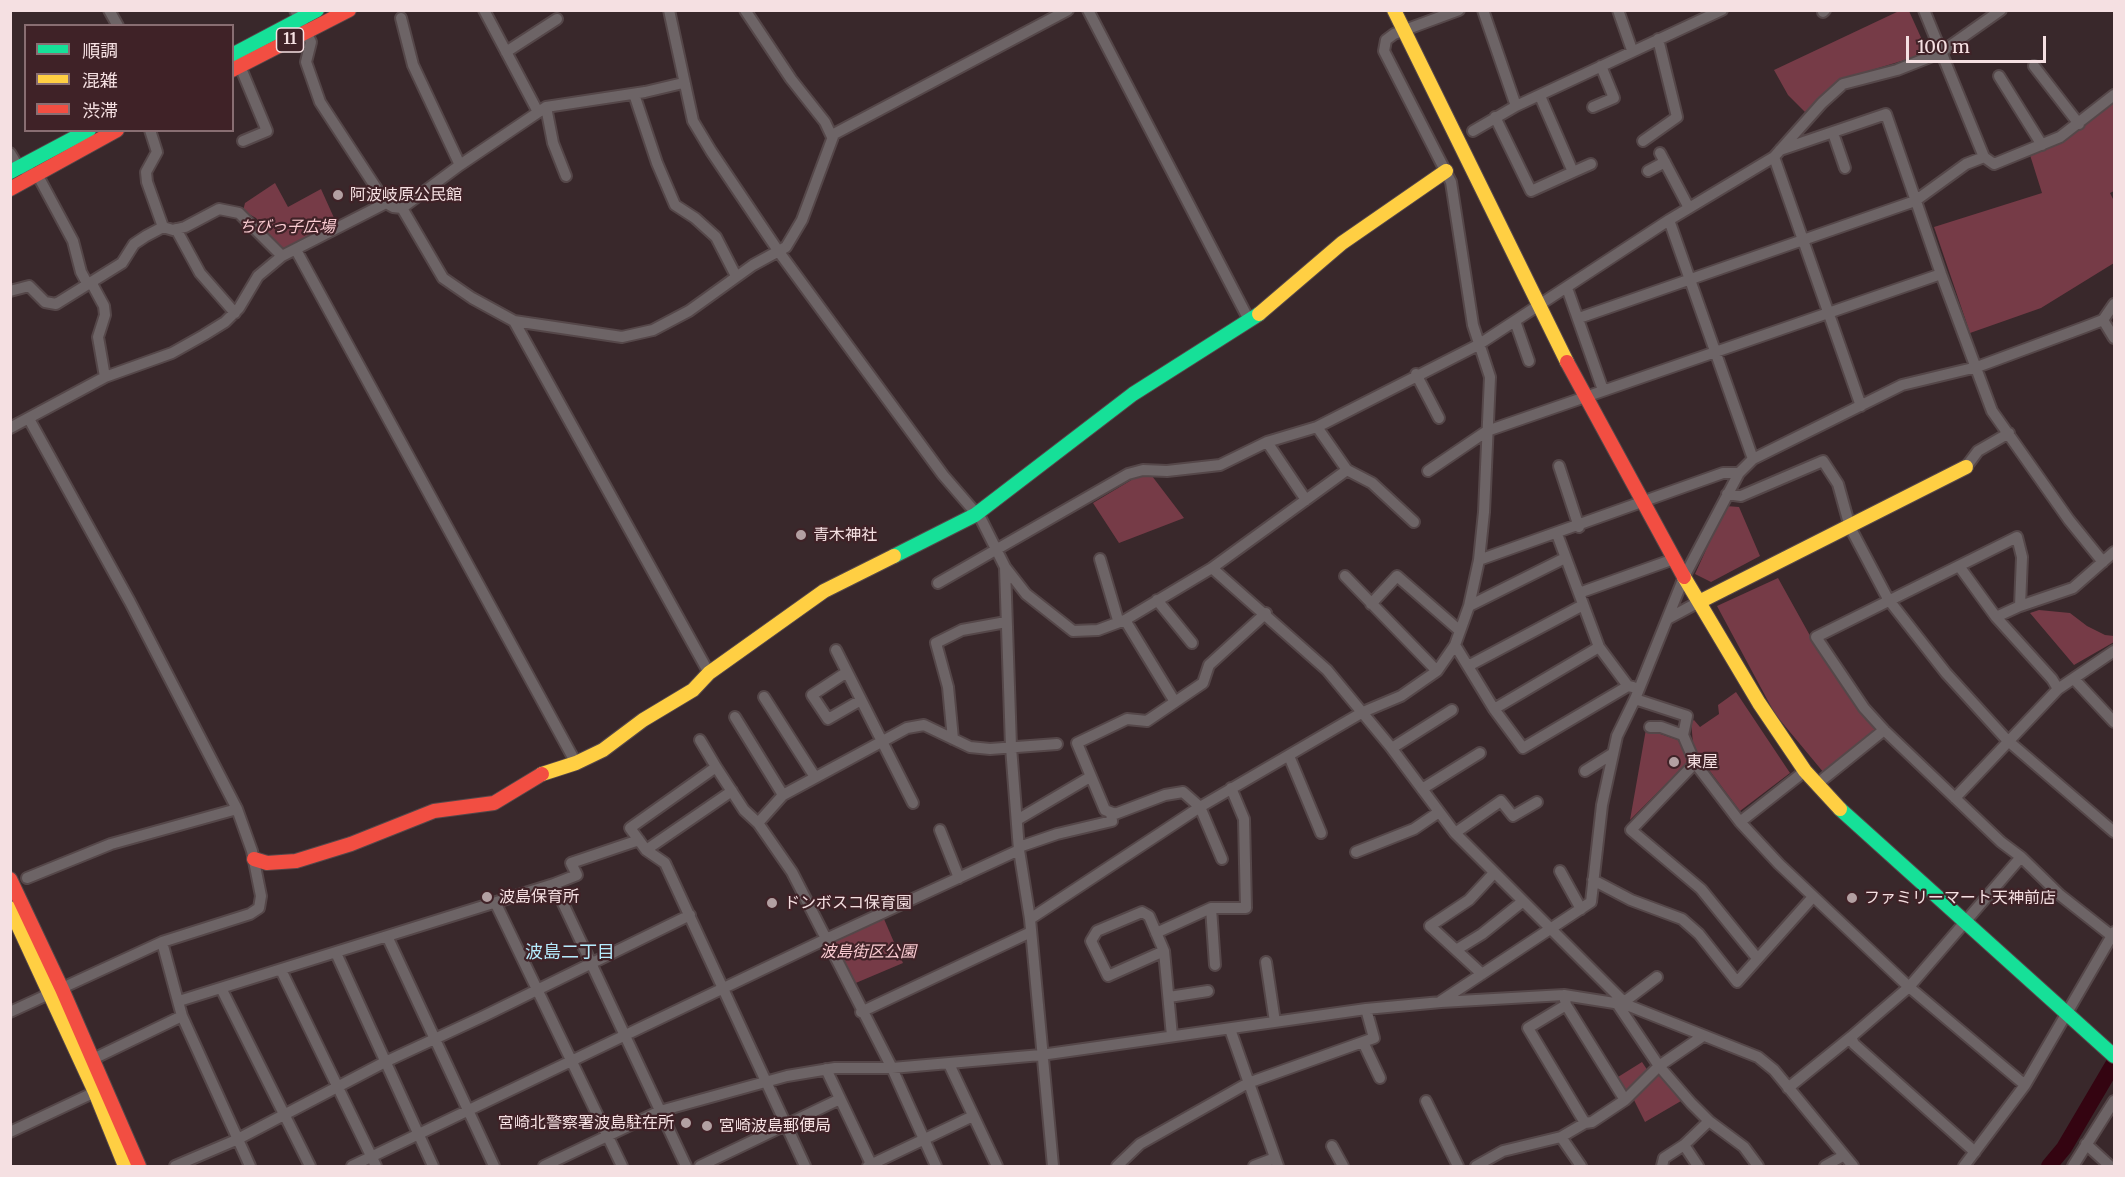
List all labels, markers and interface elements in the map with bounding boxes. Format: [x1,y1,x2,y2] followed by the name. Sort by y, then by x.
[24,24,234,132] legend
[1909,24,2048,62] scale bar
[276,28,304,52] road number: 11
[1917,35,1970,58] text: 100 m
[82,39,118,62] text: 順調
[82,69,118,92] text: 混雑
[82,99,118,122] text: 渋滞
[350,185,462,205] place label: 阿波岐原公民館
[331,188,345,202] marker: 阿波岐原公民館
[239,217,335,237] park label: ちびっ子広場
[813,525,877,545] place label: 青木神社
[794,528,808,542] marker: 青木神社
[1686,752,1718,772] place label: 東屋
[1667,755,1681,769] marker: 東屋
[499,887,579,907] place label: 波島保育所
[1864,888,2056,908] place label: ファミリーマート天神前店
[480,890,494,904] marker: 波島保育所
[1845,891,1859,905] marker: ファミリーマート天神前店
[784,893,912,913] place label: ドンボスコ保育園
[765,896,779,910] marker: ドンボスコ保育園
[525,942,615,964] district label: 波島二丁目
[820,942,916,962] park label: 波島街区公園
[498,1113,674,1133] place label: 宮崎北警察署波島駐在所
[679,1116,693,1130] marker: 宮崎北警察署波島駐在所
[719,1116,831,1136] place label: 宮崎波島郵便局
[700,1119,714,1133] marker: 宮崎波島郵便局

